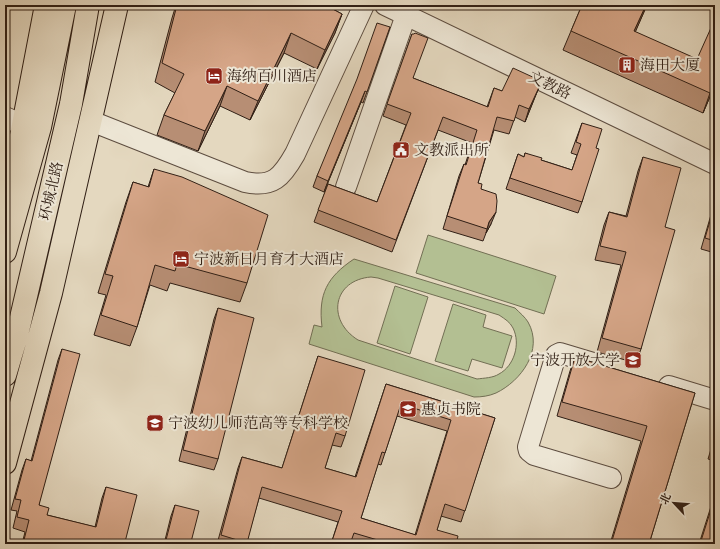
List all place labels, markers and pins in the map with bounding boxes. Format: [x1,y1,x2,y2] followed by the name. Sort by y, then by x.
[617,55,637,75] building icon: 海田大厦
[640,56,700,74] place label: 海田大厦
[204,66,224,86] hotel icon: 海纳百川酒店
[227,67,317,85] place label: 海纳百川酒店
[391,140,411,160] public building icon: 文教派出所
[414,141,489,159] place label: 文教派出所
[171,249,191,269] hotel icon: 宁波新日月育才大酒店
[194,250,344,268] place label: 宁波新日月育才大酒店
[623,350,643,370] school or university icon: 宁波开放大学
[530,351,620,369] place label: 宁波开放大学
[398,399,418,419] school or university icon: 惠贞书院
[421,400,481,418] place label: 惠贞书院
[145,413,165,433] school or university icon: 宁波幼儿师范高等专科学校
[168,414,348,432] place label: 宁波幼儿师范高等专科学校

